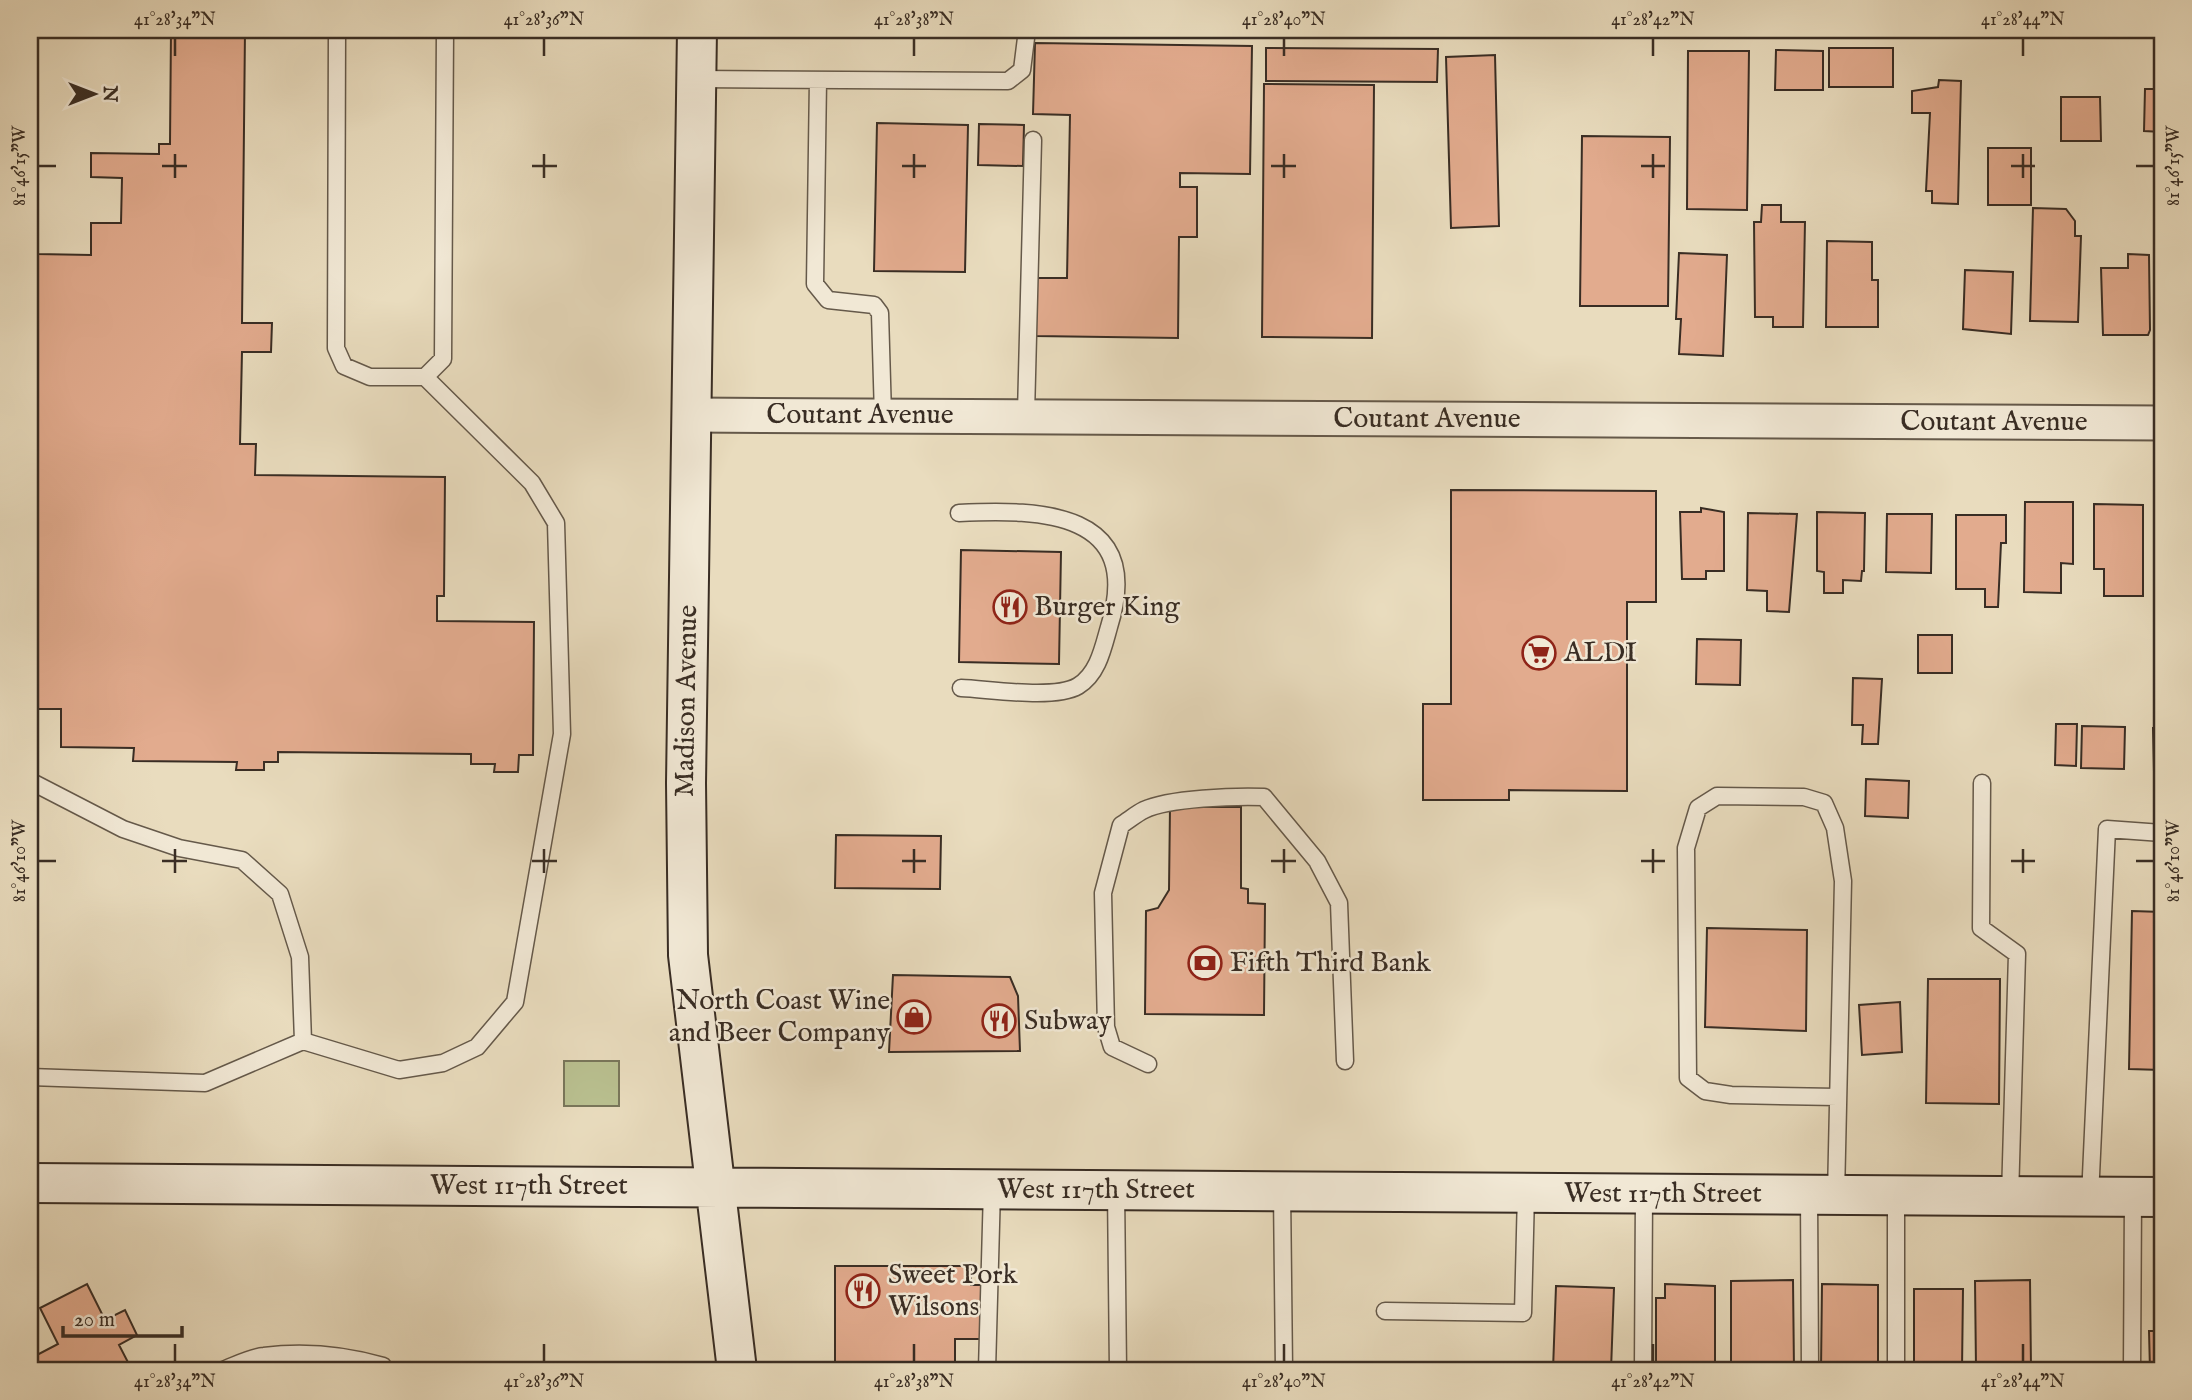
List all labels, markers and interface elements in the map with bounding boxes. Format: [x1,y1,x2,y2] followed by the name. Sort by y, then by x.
[134,9,216,32] text: 41°28'34"N
[504,9,585,32] text: 41°28'36"N
[874,9,954,32] text: 41°28'38"N
[1242,9,1326,32] text: 41°28'40"N
[1611,9,1695,32] text: 41°28'42"N
[1981,9,2065,32] text: 41°28'44"N
[60,60,130,130] north arrow
[97,85,121,103] text: N
[9,125,32,206] text: 81°46'15"W
[2163,125,2186,206] text: 81°46'15"W
[766,398,954,433] street label: Coutant Avenue
[1333,402,1521,437] street label: Coutant Avenue
[1900,405,2088,440] street label: Coutant Avenue
[991,588,1029,626] restaurant icon: Burger King
[1034,590,1180,625] place label: Burger King
[668,604,706,797] street label: Madison Avenue
[1520,634,1558,672] supermarket icon: ALDI
[1563,636,1637,671] place label: ALDI
[9,819,32,902] text: 81°46'10"W
[2163,819,2186,902] text: 81°46'10"W
[1186,944,1224,982] bank icon: Fifth Third Bank
[1230,946,1432,981] place label: Fifth Third Bank
[669,984,890,1051] place label: North Coast Wine and Beer Company
[895,998,933,1036] shop icon: North Coast Wine and Beer Company
[980,1002,1018,1040] restaurant icon: Subway
[1024,1004,1112,1039] place label: Subway
[430,1169,628,1204] street label: West 117th Street
[997,1173,1195,1208] street label: West 117th Street
[1564,1177,1762,1212] street label: West 117th Street
[888,1258,1019,1325] place label: Sweet Pork Wilsons
[844,1272,882,1310] restaurant icon: Sweet Pork Wilsons
[63,1295,182,1339] scale bar
[74,1307,115,1334] text: 20 m
[134,1371,216,1394] text: 41°28'34"N
[504,1371,585,1394] text: 41°28'36"N
[874,1371,954,1394] text: 41°28'38"N
[1242,1371,1326,1394] text: 41°28'40"N
[1611,1371,1695,1394] text: 41°28'42"N
[1981,1371,2065,1394] text: 41°28'44"N

